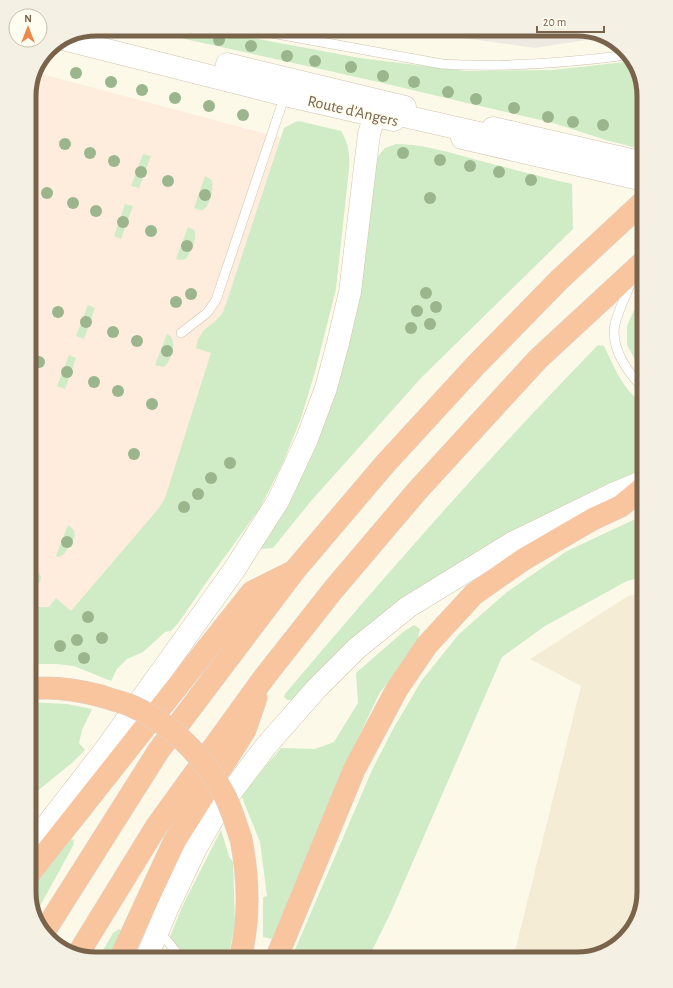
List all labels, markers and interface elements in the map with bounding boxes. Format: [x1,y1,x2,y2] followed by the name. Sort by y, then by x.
[8,8,48,48] north arrow
[537,8,604,34] scale bar
[24,13,32,24] text: N
[543,16,566,28] text: 20 m
[306,93,400,129] street label: Route d’Angers

